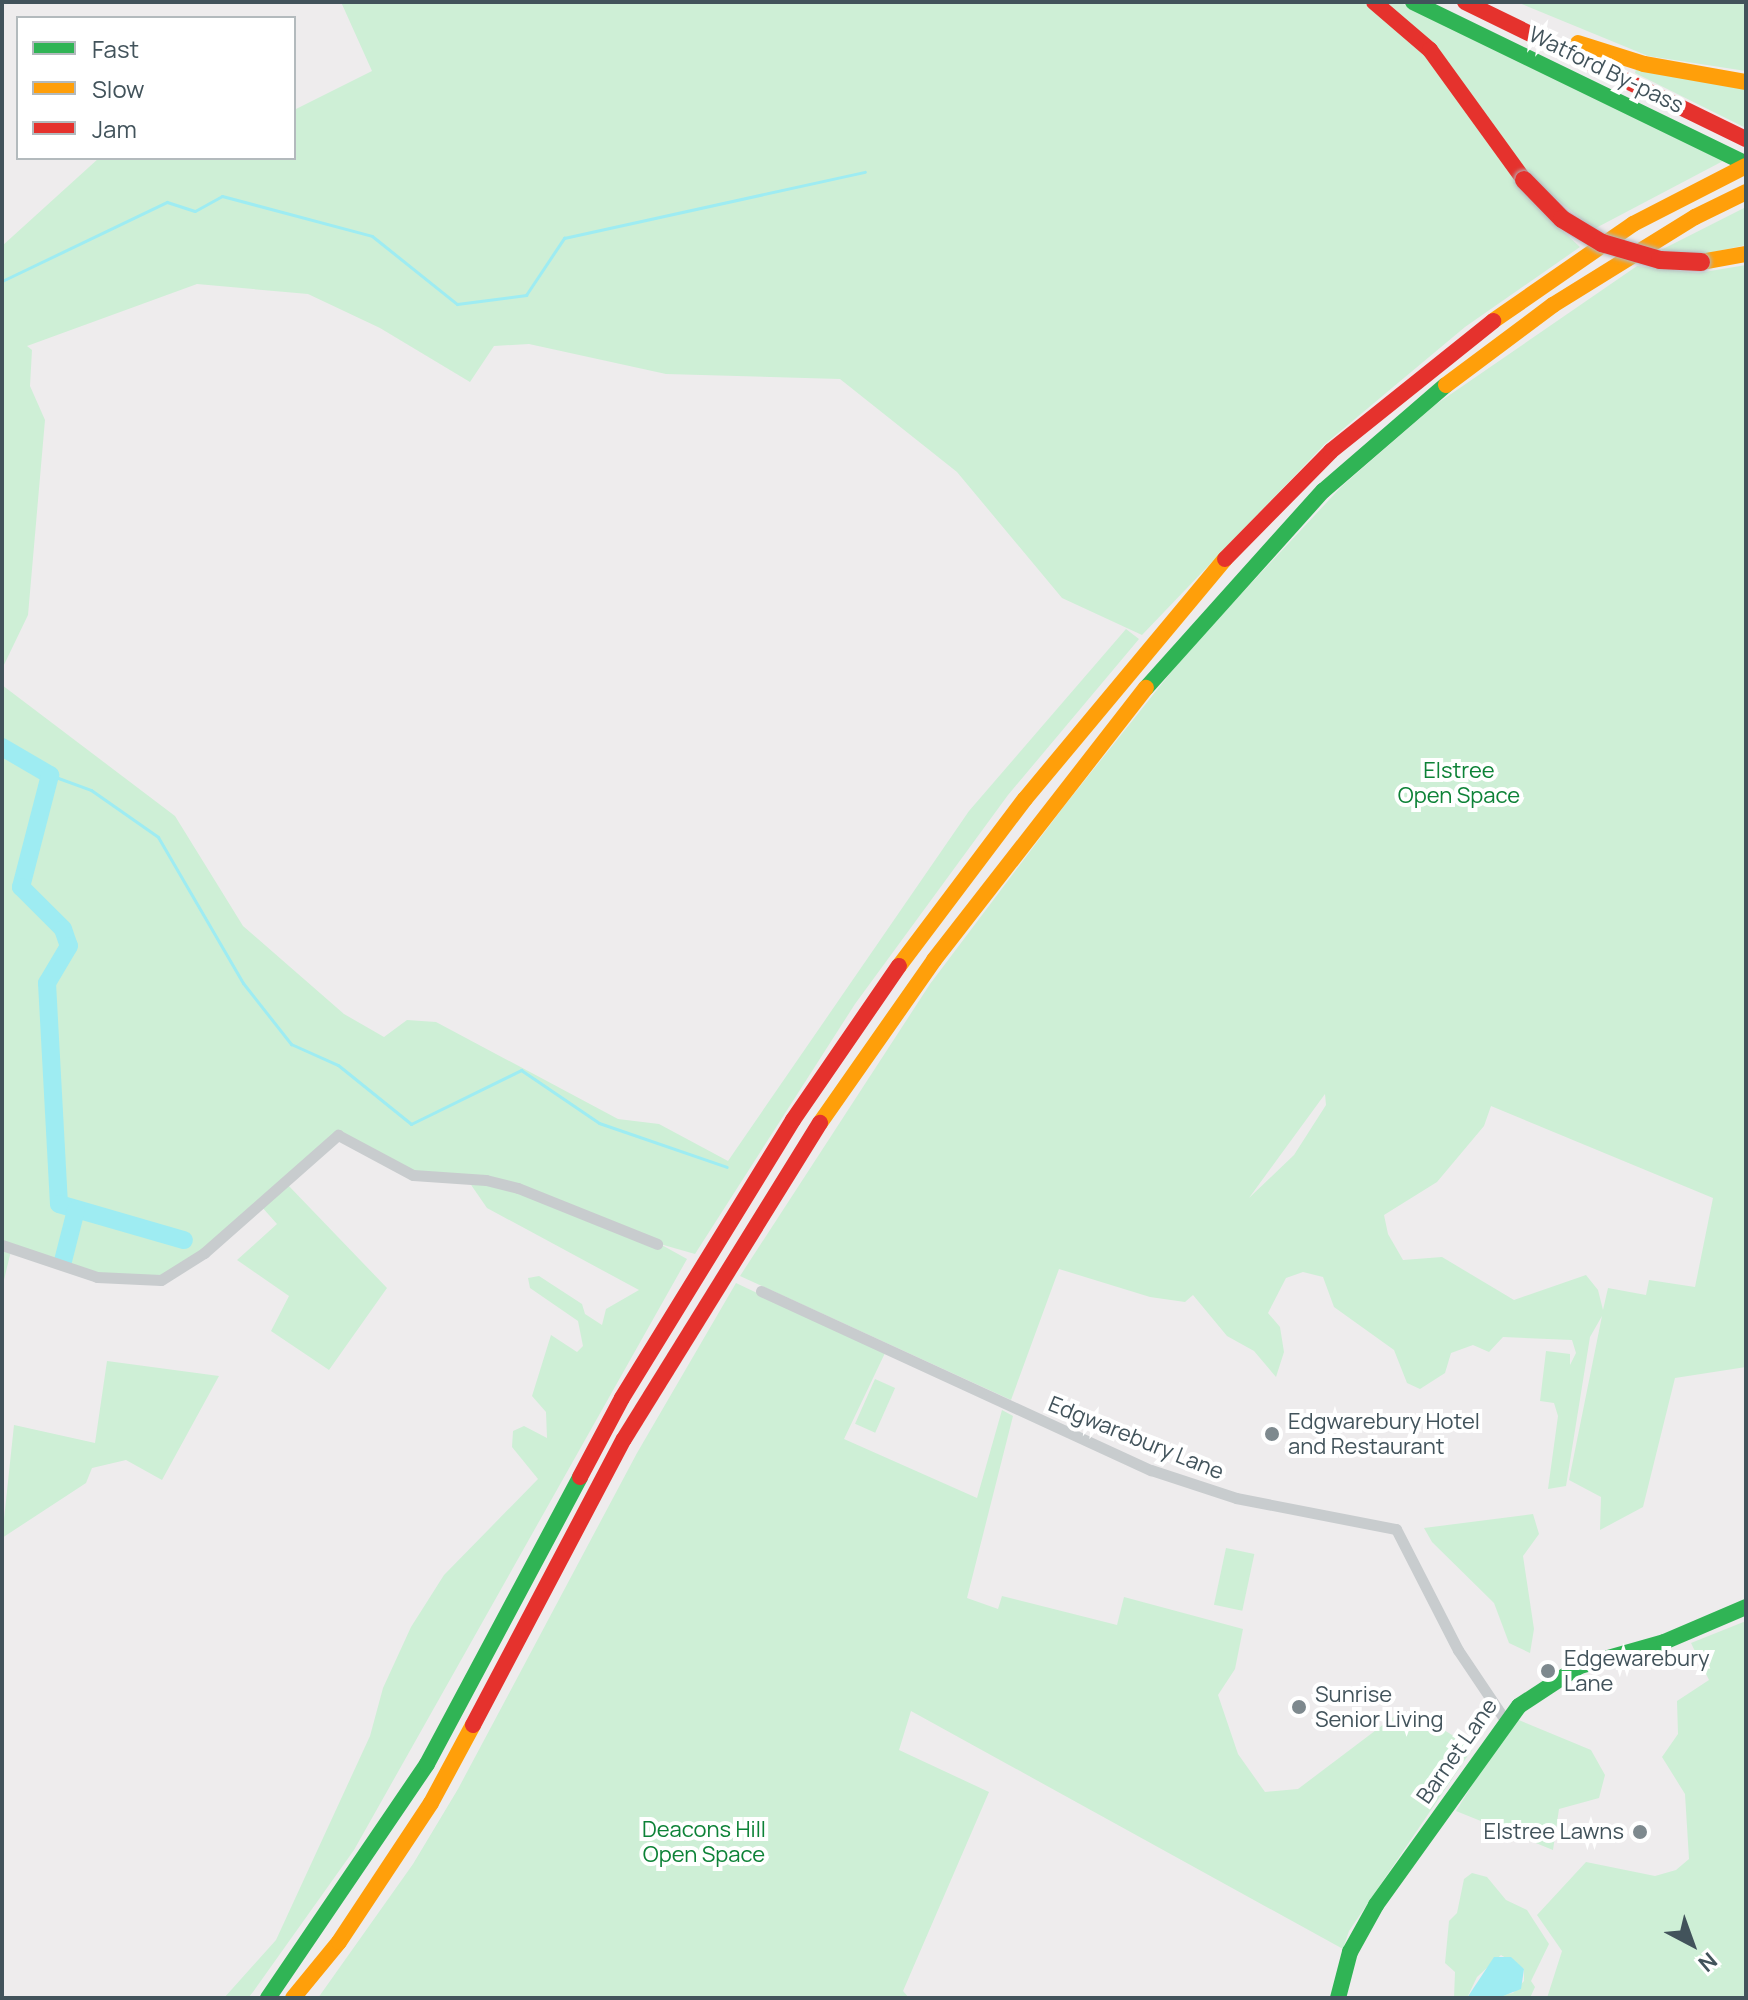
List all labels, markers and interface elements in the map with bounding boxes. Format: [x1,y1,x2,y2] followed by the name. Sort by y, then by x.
[16,16,296,160] legend
[1524,21,1688,119] street label: Watford By-pass
[92,32,139,65] text: Fast
[92,72,145,105] text: Slow
[92,112,137,145] text: Jam
[1398,757,1520,808] park label: Elstree Open Space
[1044,1391,1228,1485] street label: Edgwarebury Lane
[1288,1408,1480,1460] place label: Edgwarebury Hotel and Restaurant
[1263,1425,1281,1443] marker: Edgwarebury Hotel and Restaurant
[1564,1645,1710,1696] place label: Edgewarebury Lane
[1539,1662,1557,1680] marker: Edgewarebury Lane
[1315,1681,1443,1732] place label: Sunrise Senior Living
[1411,1693,1503,1809] street label: Barnet Lane
[1290,1698,1308,1716] marker: Sunrise Senior Living
[642,1816,766,1868] park label: Deacons Hill Open Space
[1484,1819,1624,1845] place label: Elstree Lawns
[1631,1823,1649,1841] marker: Elstree Lawns
[1652,1904,1732,1984] north arrow
[1692,1946,1724,1979] text: N

